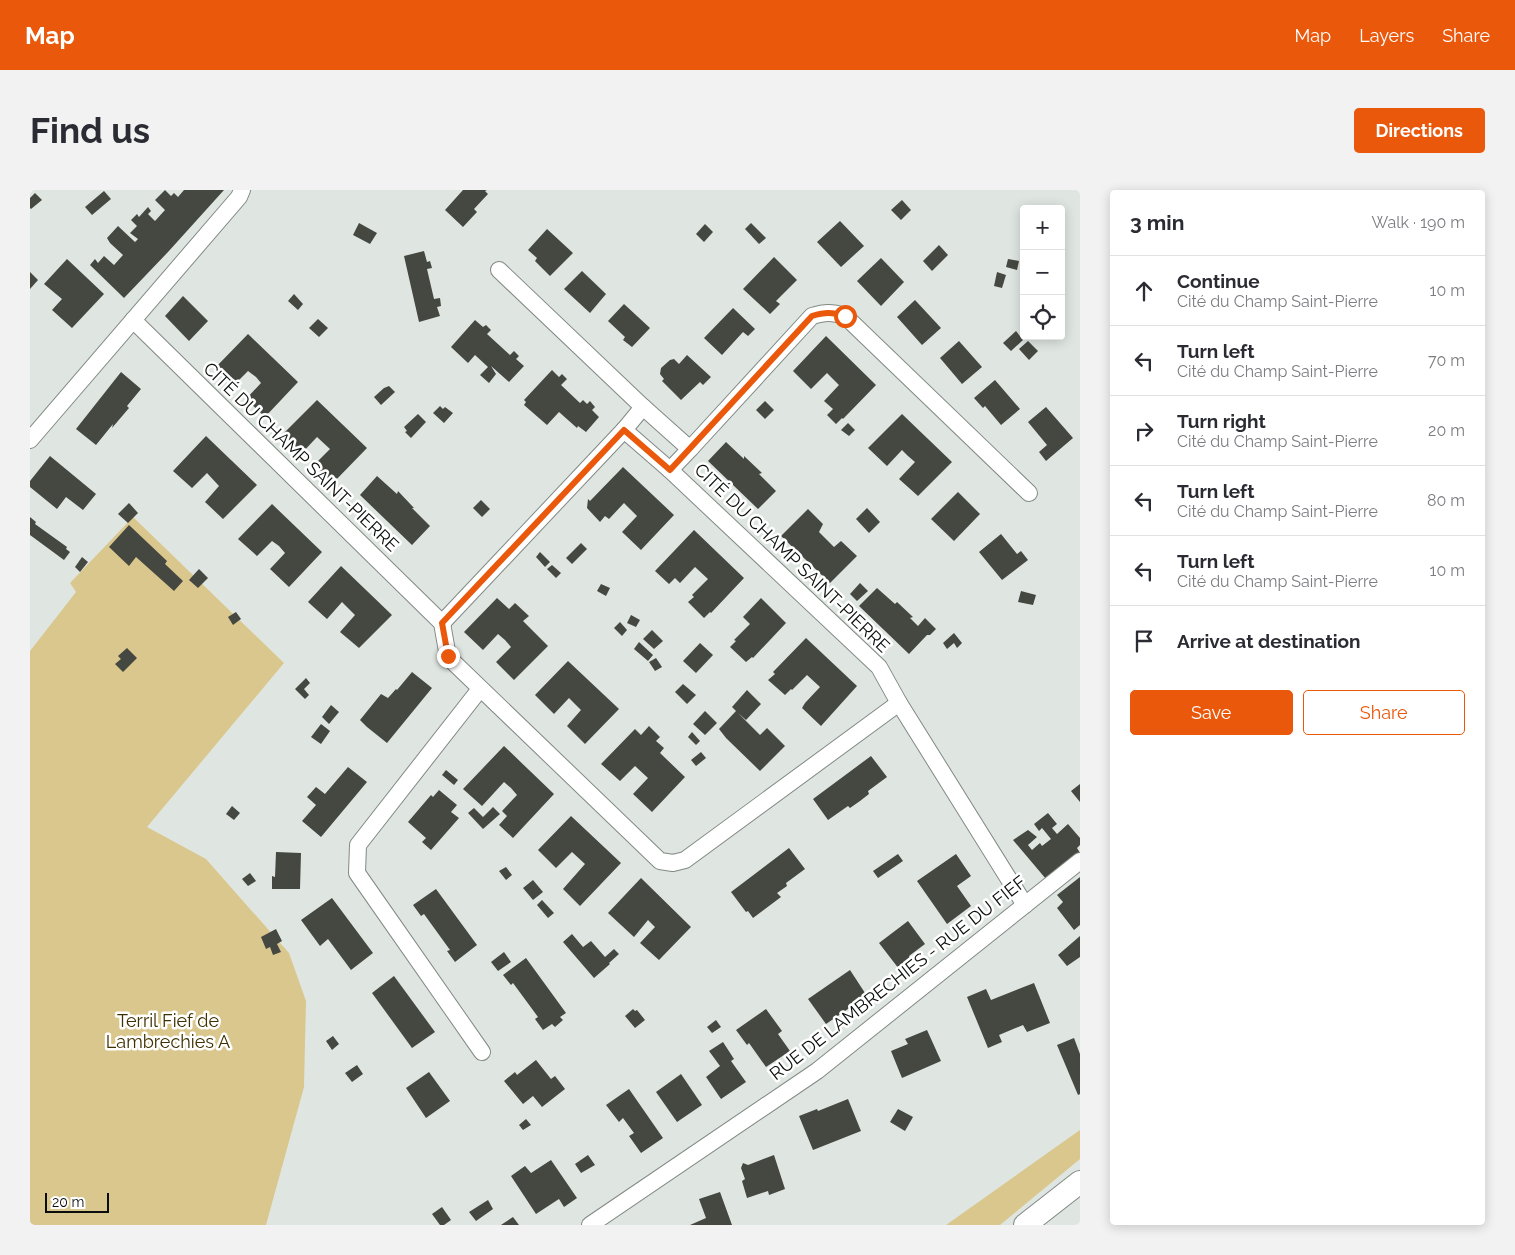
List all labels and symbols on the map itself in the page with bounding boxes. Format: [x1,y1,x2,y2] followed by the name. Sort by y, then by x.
[834,305,857,328] route start
[199,357,404,556] street label: CITÉ DU CHAMP SAINT-PIERRE
[690,458,895,657] street label: CITÉ DU CHAMP SAINT-PIERRE
[437,645,460,668] route end
[765,871,1030,1084] street label: RUE DE LAMBRECHIES - RUE DU FIEF
[106,1010,230,1052] park label: Terril Fief de Lambrechies A
[45,1190,109,1213] scale bar

